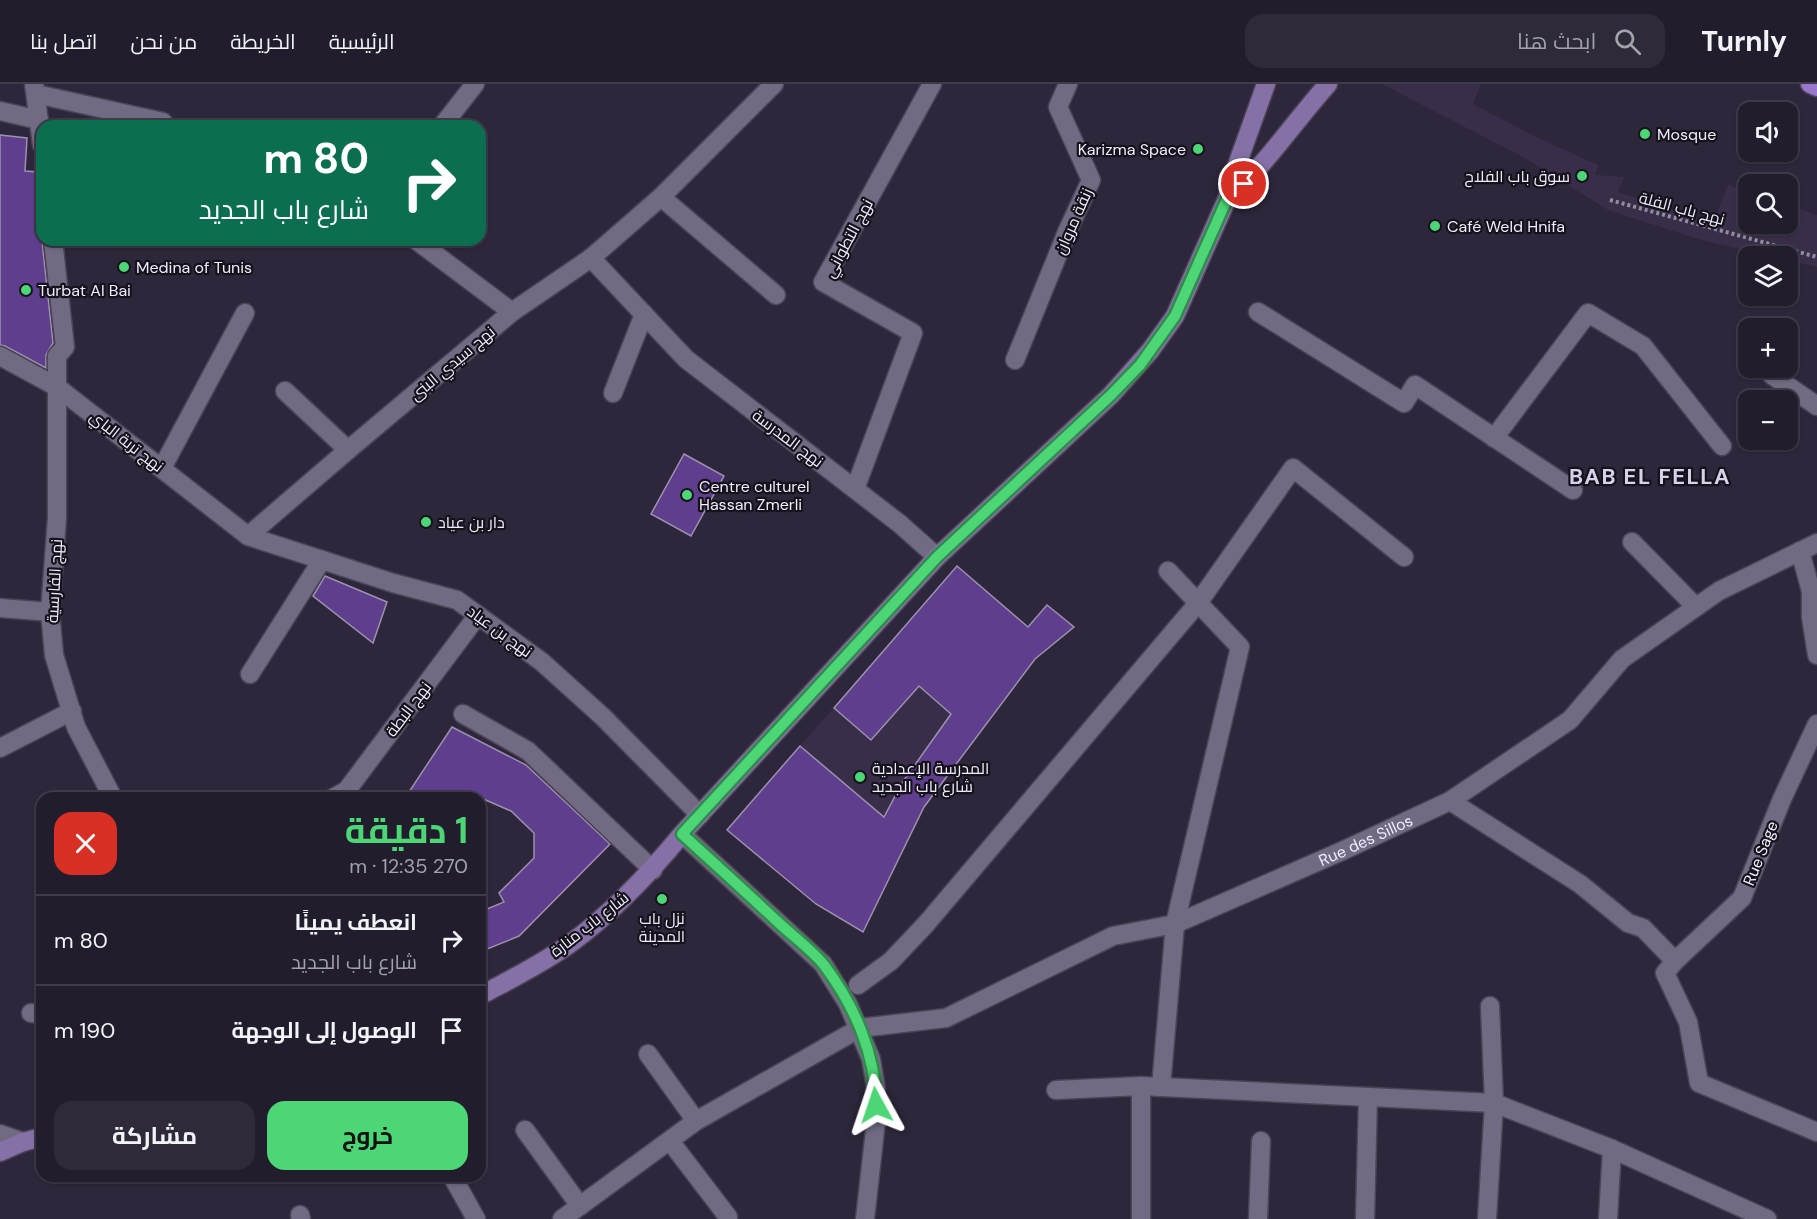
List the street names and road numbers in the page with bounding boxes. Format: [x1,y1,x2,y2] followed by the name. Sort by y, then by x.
[1049,185,1097,258] street label: زنقة مروان
[1636,187,1727,231] street label: نهج باب الفلة
[819,195,881,283] street label: نهج التطواني
[405,321,501,408] street label: نهج سيدي البنى
[747,405,828,473] street label: نهج المدرسة
[84,406,168,479] street label: نهج تربة الباي
[42,538,68,624] street label: نهج الفارسية
[462,601,536,663] street label: نهج بن عياد
[381,678,437,742] street label: نهج البطة
[1315,810,1416,871] street label: Rue des Sillos
[1738,818,1783,889] street label: Rue Sage
[546,887,634,963] street label: شارع باب منارة

